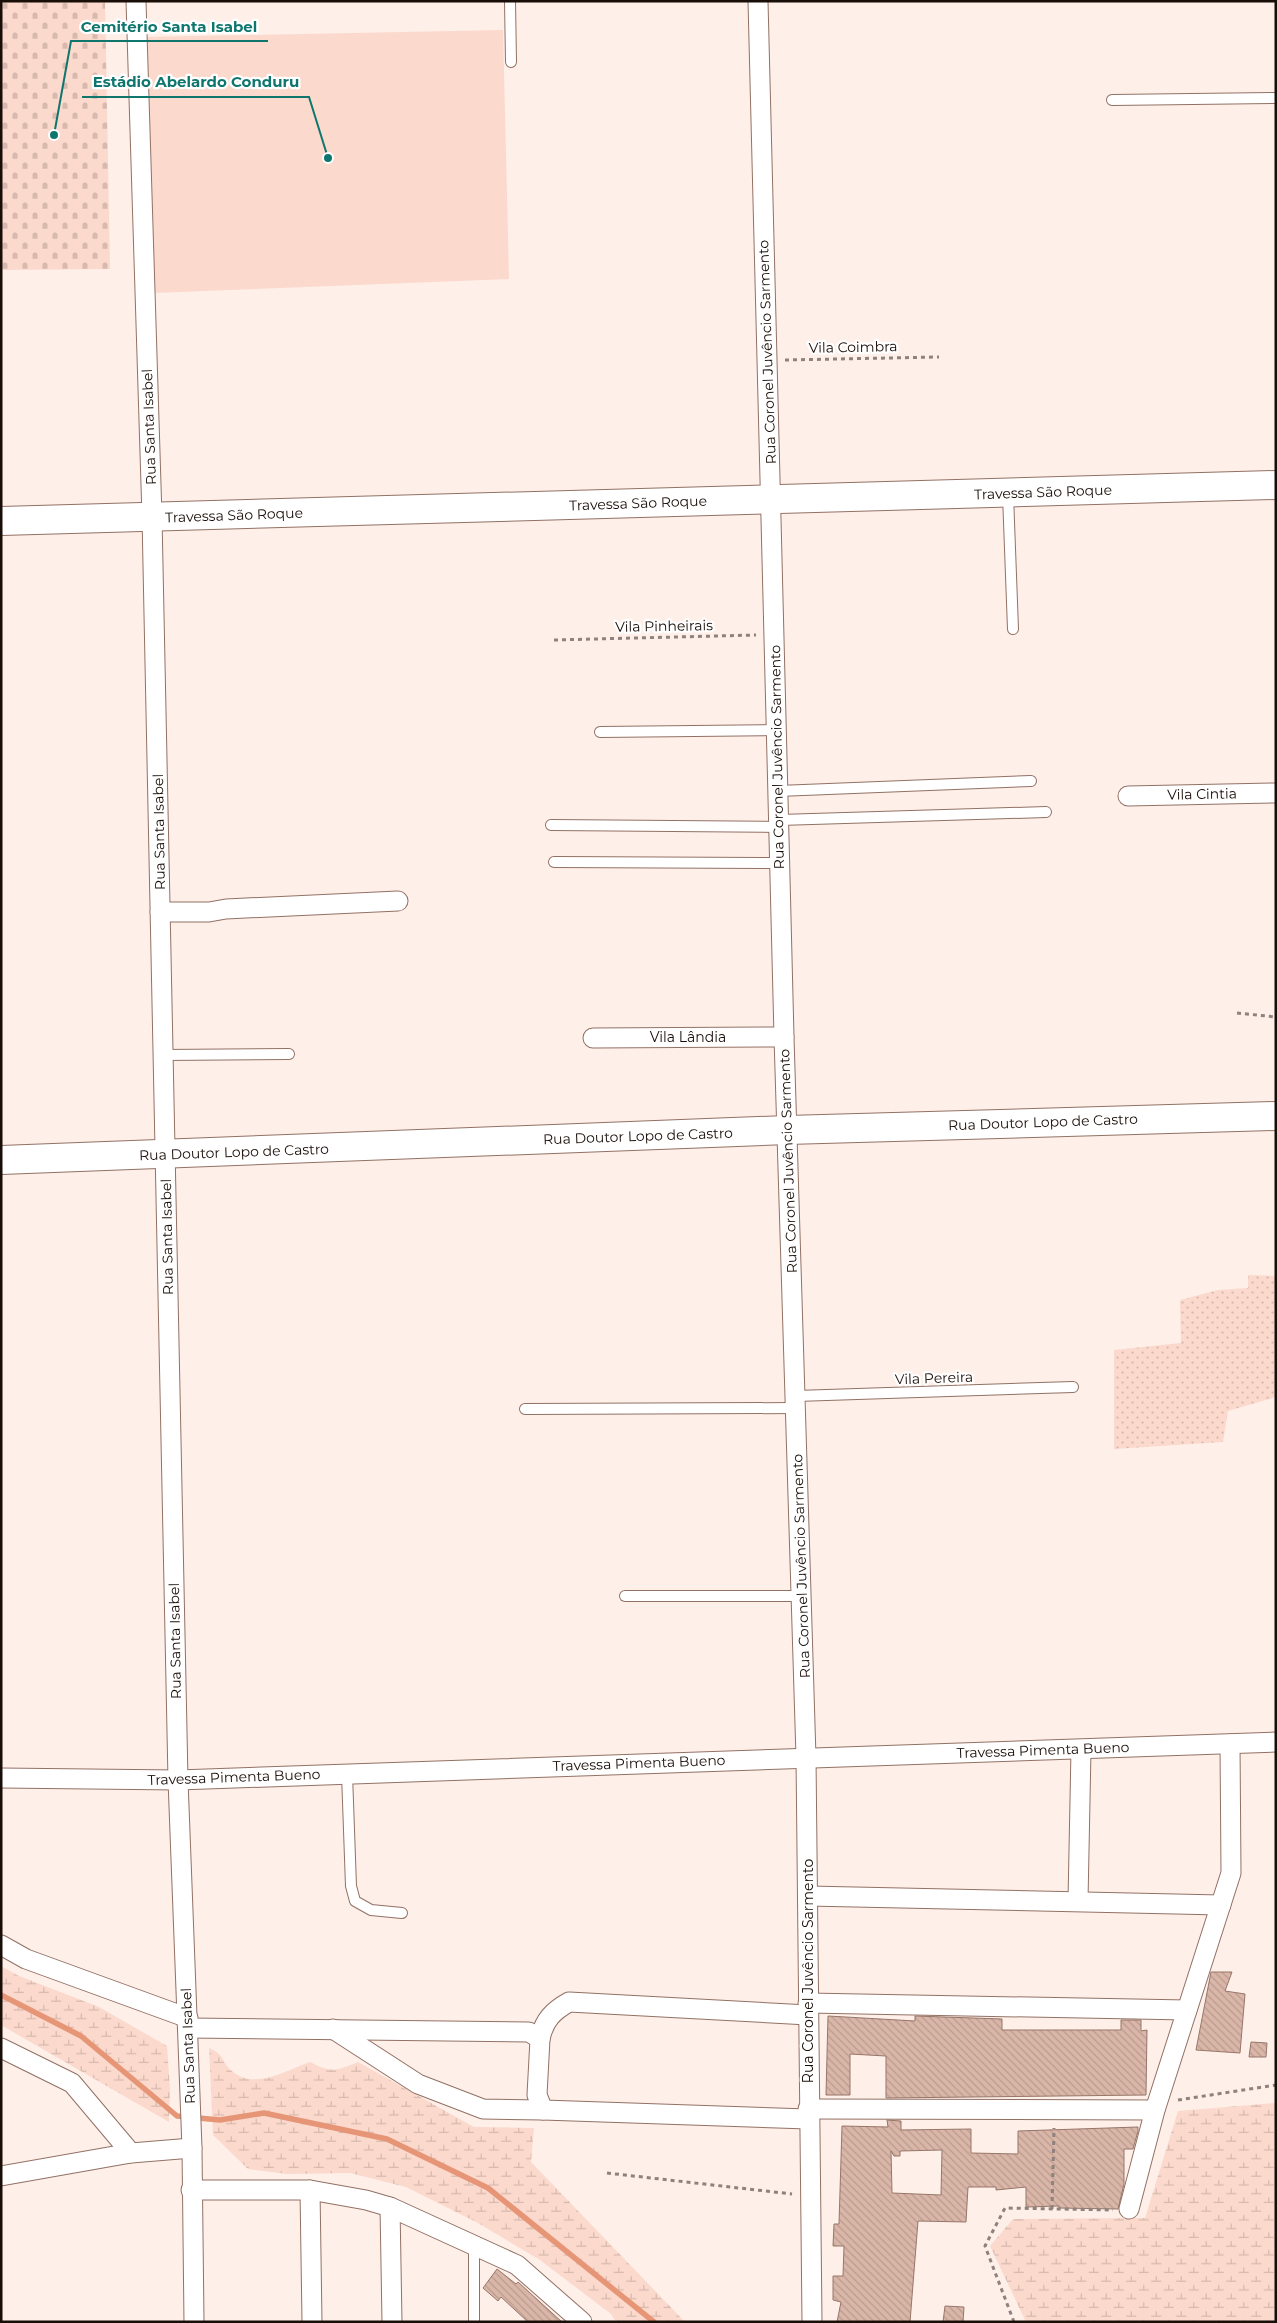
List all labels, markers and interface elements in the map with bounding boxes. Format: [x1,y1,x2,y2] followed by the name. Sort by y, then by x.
[71,11,268,41] callout: Cemitério Santa Isabel
[81,17,257,36] text: Cemitério Santa Isabel
[82,67,309,97] callout: Estádio Abelardo Conduru
[93,72,299,91] text: Estádio Abelardo Conduru
[754,239,780,464] street label: Rua Coronel Juvêncio Sarmento
[808,337,898,357] street label: Vila Coimbra
[138,369,160,485] street label: Rua Santa Isabel
[974,481,1112,503] street label: Travessa São Roque
[569,492,707,514] street label: Travessa São Roque
[165,504,303,526] street label: Travessa São Roque
[615,616,713,636] street label: Vila Pinheirais
[766,644,788,869] street label: Rua Coronel Juvêncio Sarmento
[149,774,169,890] street label: Rua Santa Isabel
[1167,784,1237,804] street label: Vila Cintia
[650,1028,726,1046] street label: Vila Lândia
[775,1048,801,1273] street label: Rua Coronel Juvêncio Sarmento
[948,1110,1138,1134] street label: Rua Doutor Lopo de Castro
[543,1124,733,1148] street label: Rua Doutor Lopo de Castro
[139,1140,329,1164] street label: Rua Doutor Lopo de Castro
[157,1179,177,1295] street label: Rua Santa Isabel
[895,1368,973,1388] street label: Vila Pereira
[788,1453,814,1678] street label: Rua Coronel Juvêncio Sarmento
[165,1583,185,1699] street label: Rua Santa Isabel
[956,1738,1130,1762] street label: Travessa Pimenta Bueno
[552,1751,726,1775] street label: Travessa Pimenta Bueno
[147,1765,321,1789] street label: Travessa Pimenta Bueno
[799,1859,817,2083] street label: Rua Coronel Juvêncio Sarmento
[177,1988,199,2104] street label: Rua Santa Isabel

